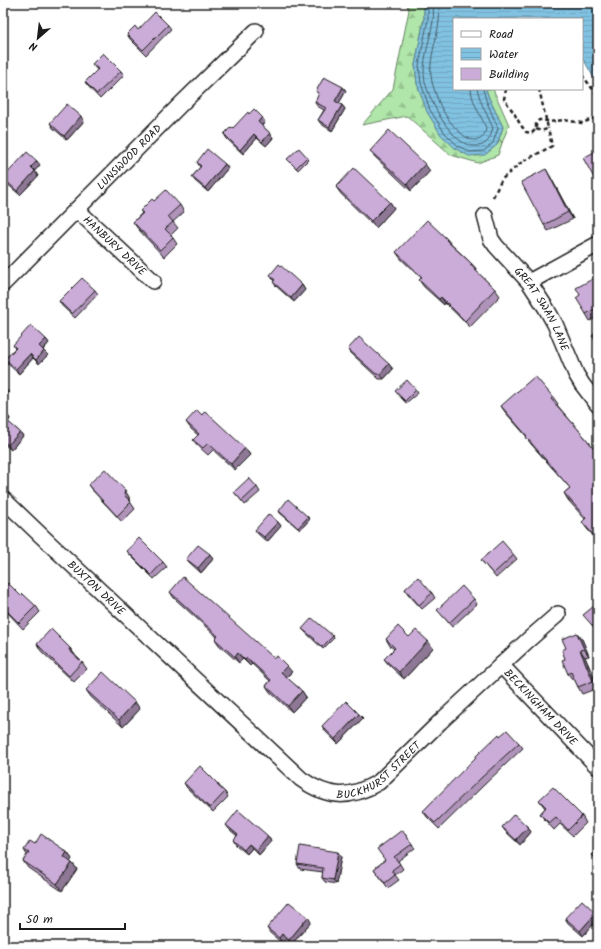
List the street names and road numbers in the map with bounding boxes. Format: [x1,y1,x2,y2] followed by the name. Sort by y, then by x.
[93,120,166,195] street label: LUNSWOOD ROAD
[78,212,151,281] street label: HANBURY DRIVE
[509,263,574,355] street label: GREAT SWAN LANE
[63,556,130,621] street label: BUXTON DRIVE
[499,665,582,751] street label: BECKINGHAM DRIVE
[336,737,426,804] street label: BUCKHURST STREET

